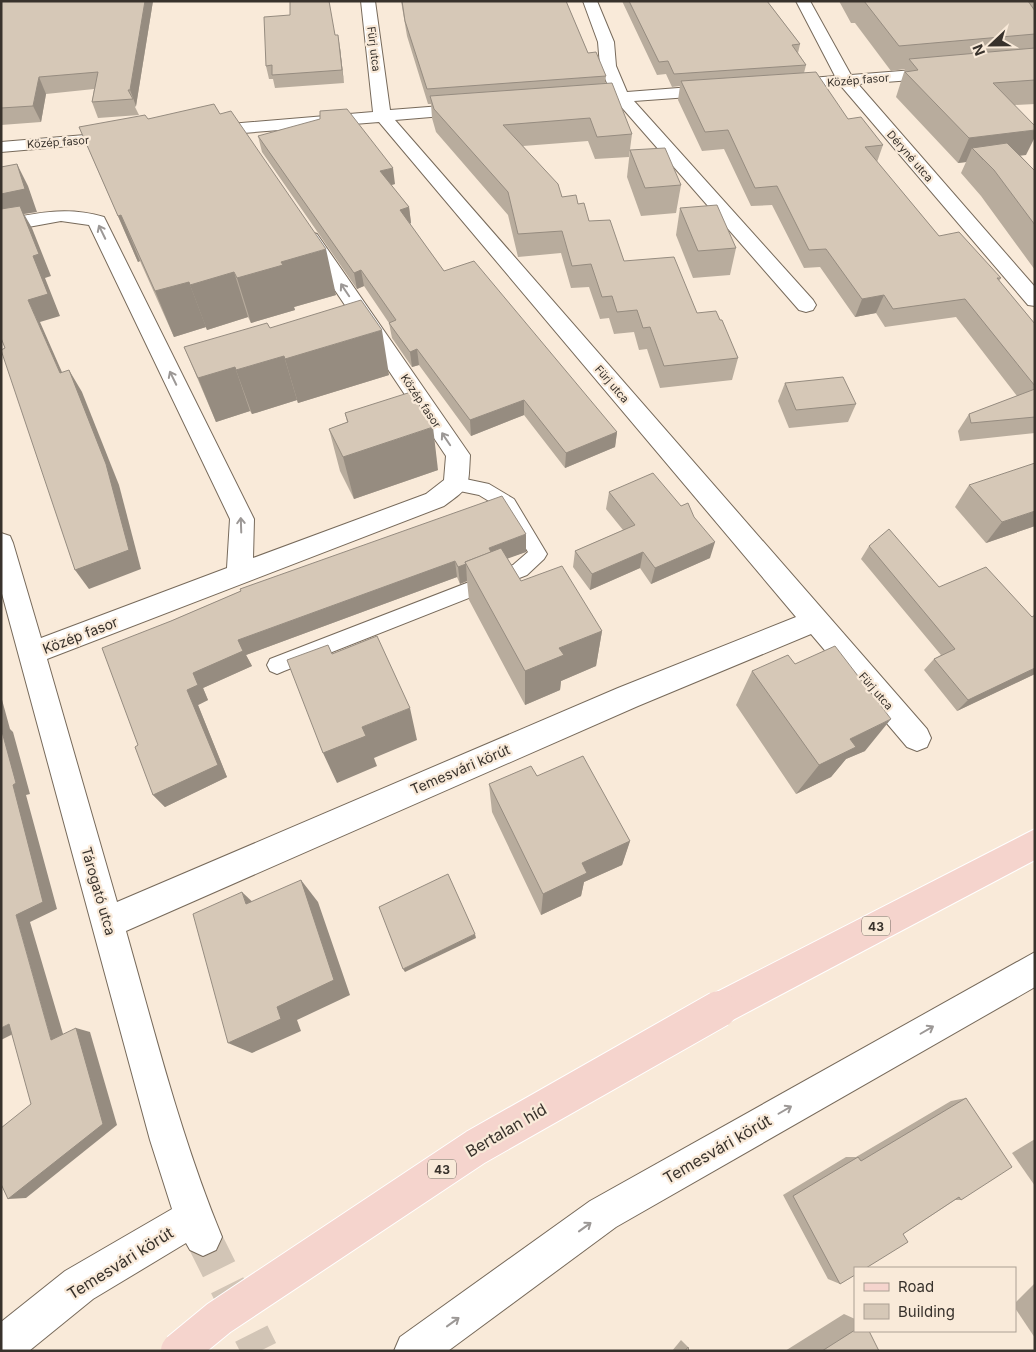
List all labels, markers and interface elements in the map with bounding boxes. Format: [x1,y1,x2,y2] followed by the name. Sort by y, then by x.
[966,20,1016,70] north arrow
[364,26,384,72] street label: Fürj utca
[969,42,988,58] text: N
[826,70,890,90] street label: Közép fasor
[884,127,936,185] street label: Déryné utca
[27,133,89,151] street label: Közép fasor
[97,225,106,240] one-way arrow
[340,283,350,297] one-way arrow
[592,362,632,406] street label: Fürj utca
[168,371,178,386] one-way arrow
[398,371,444,431] street label: Közép fasor
[441,432,451,446] one-way arrow
[236,518,246,534] one-way arrow
[40,613,120,657] street label: Közép fasor
[856,669,896,713] street label: Fürj utca
[408,740,513,798] street label: Temesvári körút
[78,845,120,937] street label: Tárogató utca
[862,916,890,936] road number: 43
[919,1024,933,1034] one-way arrow
[462,1099,550,1161] street label: Bertalan híd
[778,1105,793,1115] one-way arrow
[659,1110,775,1188] street label: Temesvári körút
[428,1160,456,1178] road number: 43
[63,1222,177,1304] street label: Temesvári körút
[577,1222,591,1232] one-way arrow
[854,1267,1016,1332] legend
[898,1277,934,1296] text: Road
[898,1302,955,1321] text: Building
[446,1317,460,1327] one-way arrow

